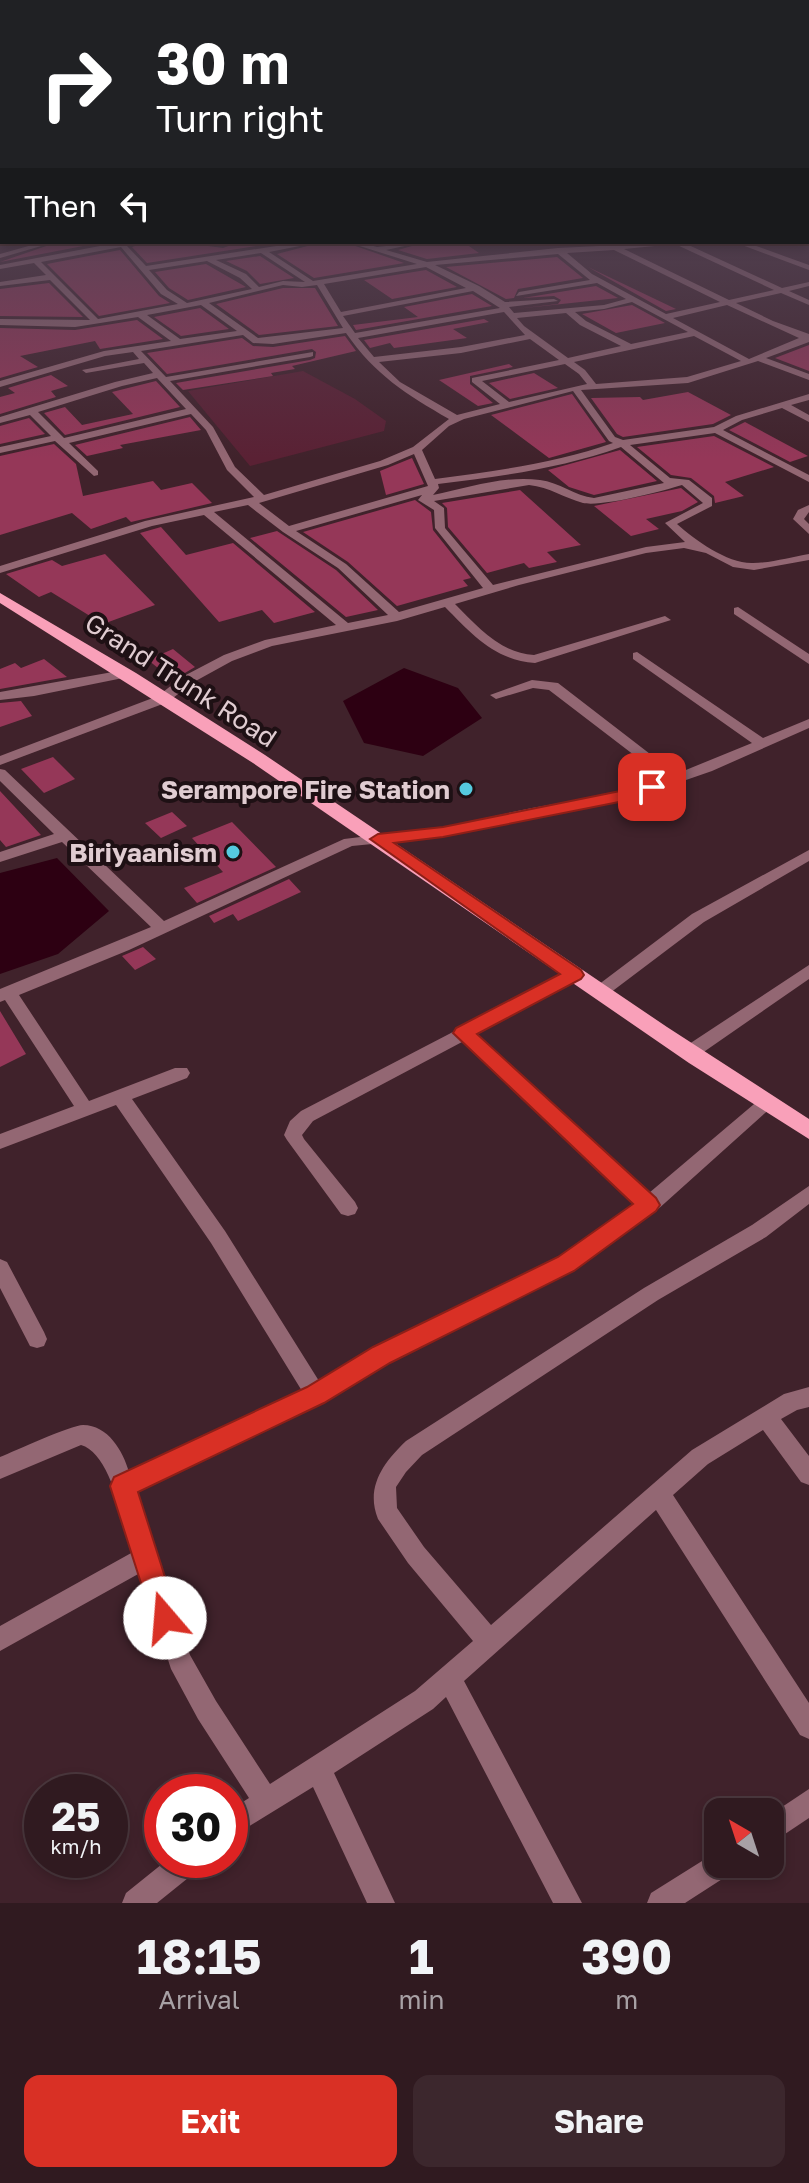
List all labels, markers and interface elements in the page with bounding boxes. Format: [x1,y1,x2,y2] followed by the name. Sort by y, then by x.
[156,29,290,96] text: 30 m
[24,32,128,136] icon: right
[156,97,324,140] text: Turn right
[113,184,157,228] icon: left
[24,188,97,224] text: Then
[79,607,283,753] street label: Grand Trunk Road
[618,753,686,821] pin
[630,765,674,809] icon: arrive
[161,774,450,805] place label: Serampore Fire Station
[457,780,475,798] marker: Serampore Fire Station
[69,837,217,868] place label: Biriyaanism
[224,843,242,861] marker: Biriyaanism
[123,1576,207,1660] position arrow
[144,1774,248,1878] speed limit sign: 30
[52,1792,100,1840] text: 25
[704,1798,784,1878] north arrow
[704,1798,784,1878] map controls
[51,1834,101,1858] text: km/h
[137,1927,262,1985] text: 18:15
[409,1927,434,1985] text: 1
[581,1927,672,1985] text: 390
[158,1984,240,2015] text: Arrival
[398,1984,444,2015] text: min
[615,1984,638,2015] text: m
[24,2075,397,2167] button: Exit
[413,2075,785,2167] button: Share

